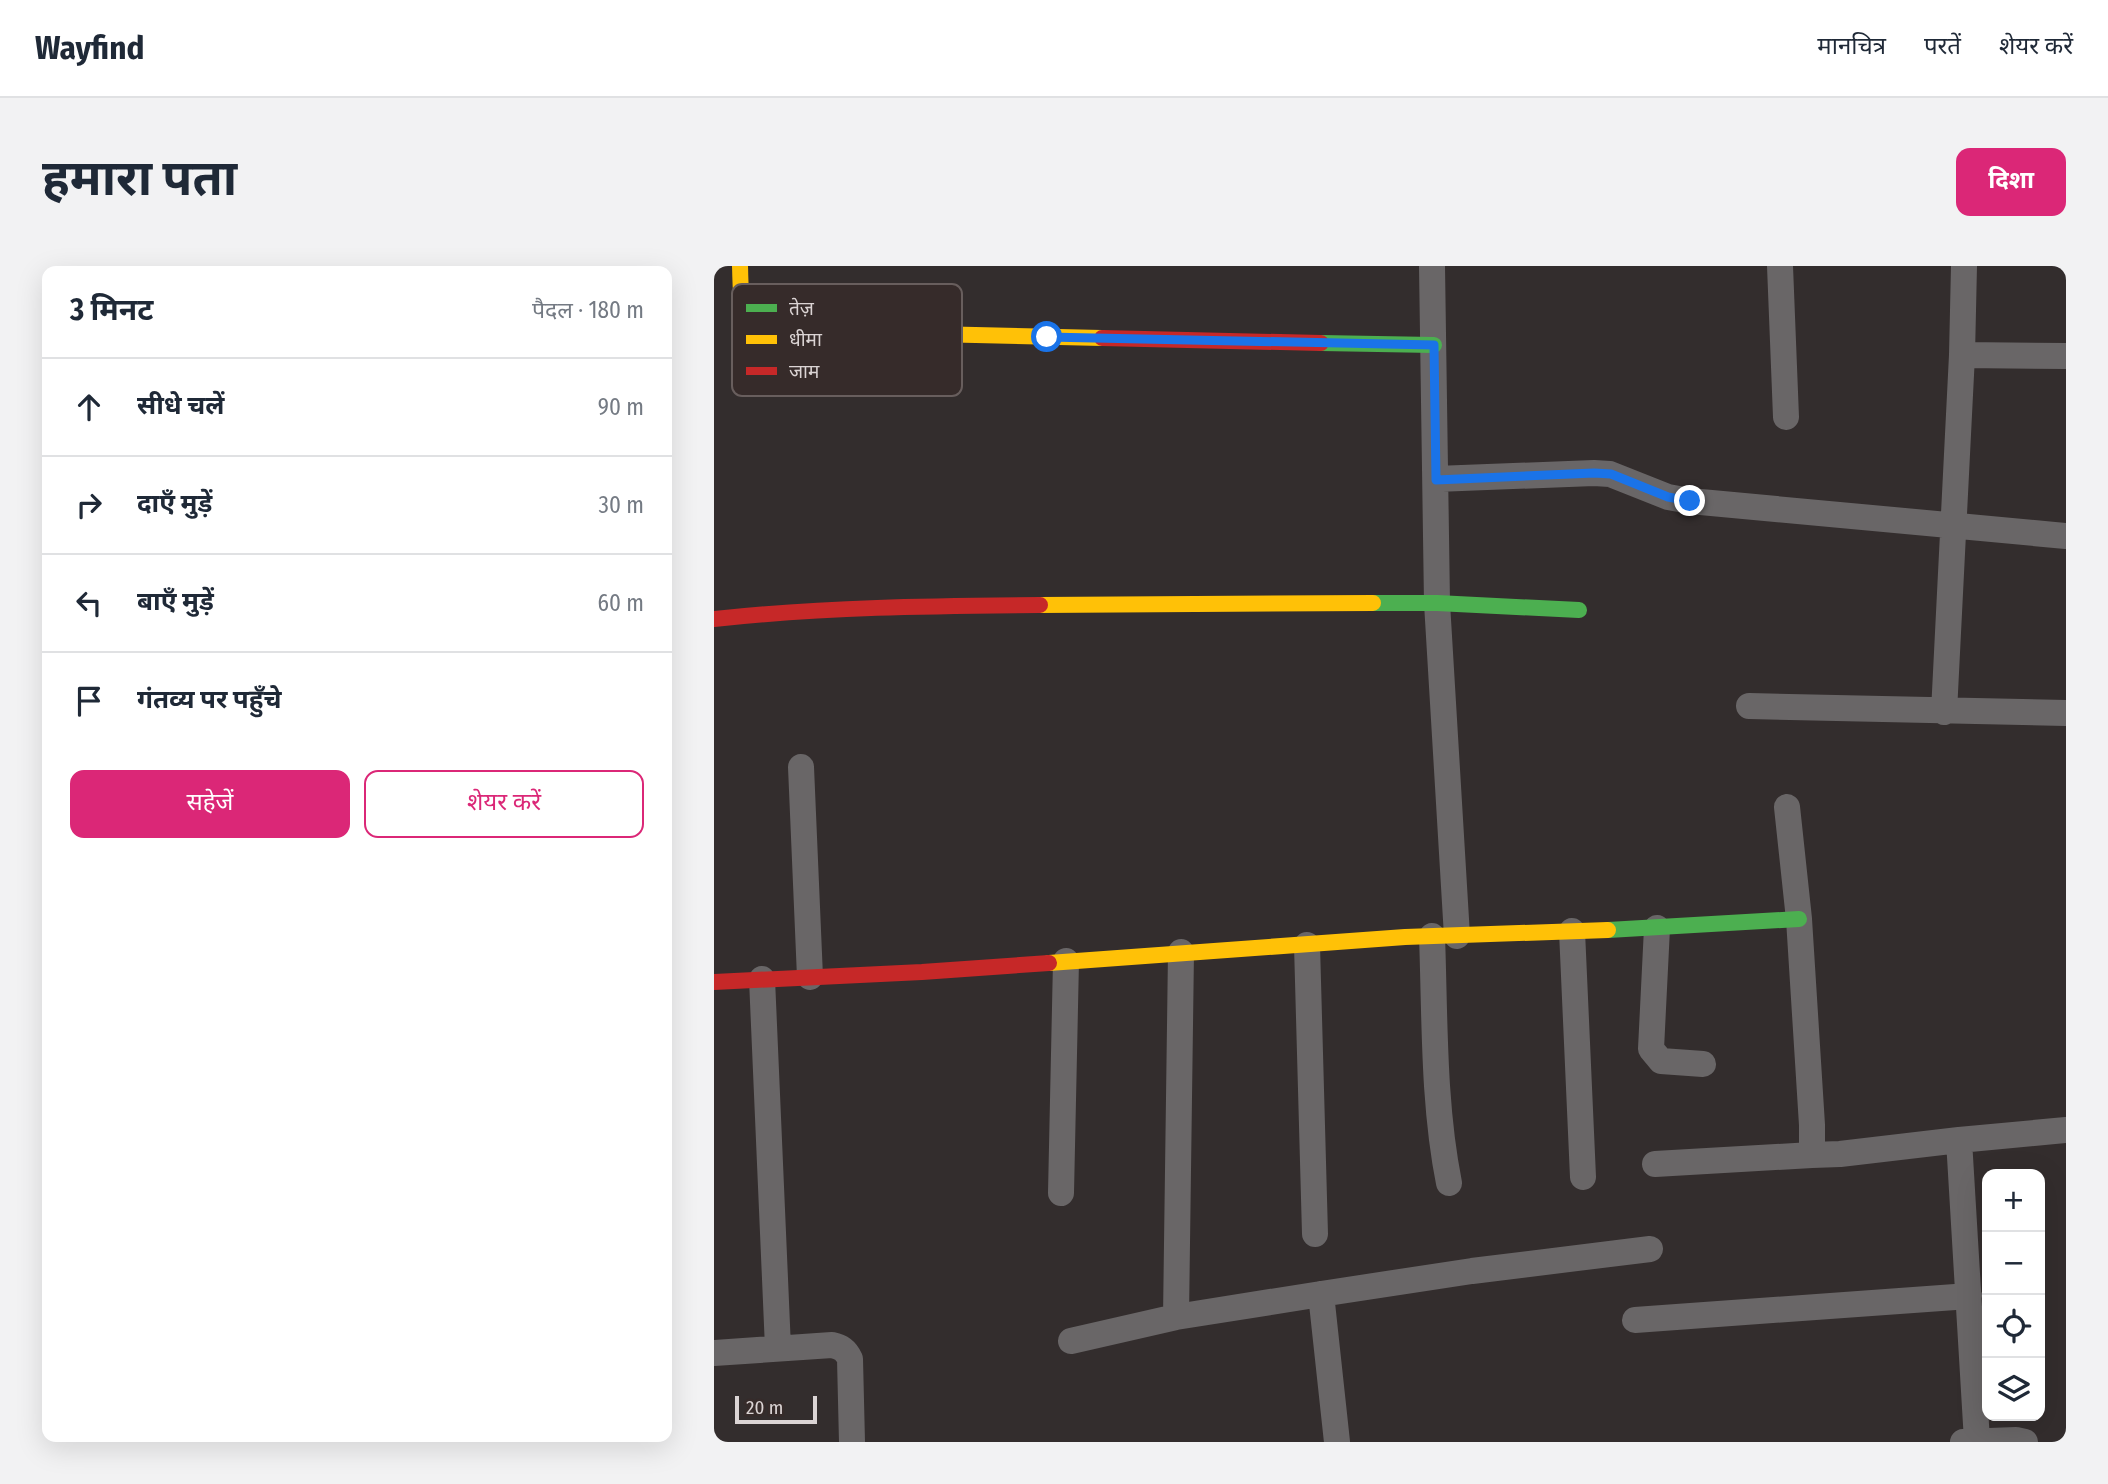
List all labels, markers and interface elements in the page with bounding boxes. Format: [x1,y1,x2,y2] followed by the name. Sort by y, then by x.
[35,28,144,68] text: Wayfind
[1817,32,1886,60] text: मानचित्र
[1924,32,1961,60] text: परतें
[1999,32,2073,60] text: शेयर करें
[1956,148,2066,216] button: दिशा
[42,149,237,208] text: हमारा पता
[732,284,962,396] legend
[70,292,153,328] text: 3 मिनट
[532,296,644,324] text: पैदल · 180 m
[789,297,815,320] text: तेज़
[1031,321,1062,352] route start
[789,328,823,351] text: धीमा
[789,360,820,383] text: जाम
[70,388,108,426] icon: ahead
[137,390,224,421] text: सीधे चलें
[598,393,644,421] text: 90 m
[1674,485,1705,516] route end
[70,486,108,524] icon: right
[137,488,212,519] text: दाएँ मुड़ें
[599,491,644,519] text: 30 m
[70,584,108,622] icon: left
[137,586,214,617] text: बाएँ मुड़ें
[598,589,644,617] text: 60 m
[70,682,108,720] icon: arrive
[137,684,281,715] text: गंतव्य पर पहुँचे
[70,770,350,838] button: सहेजें
[364,770,644,838] button: शेयर करें
[1982,1169,2045,1421] map controls
[1982,1169,2045,1232] button: +
[1982,1232,2045,1295] button: −
[1982,1295,2045,1358] button: locate
[1982,1358,2045,1421] button: layers
[735,1393,817,1425] scale bar
[746,1396,783,1419] text: 20 m

